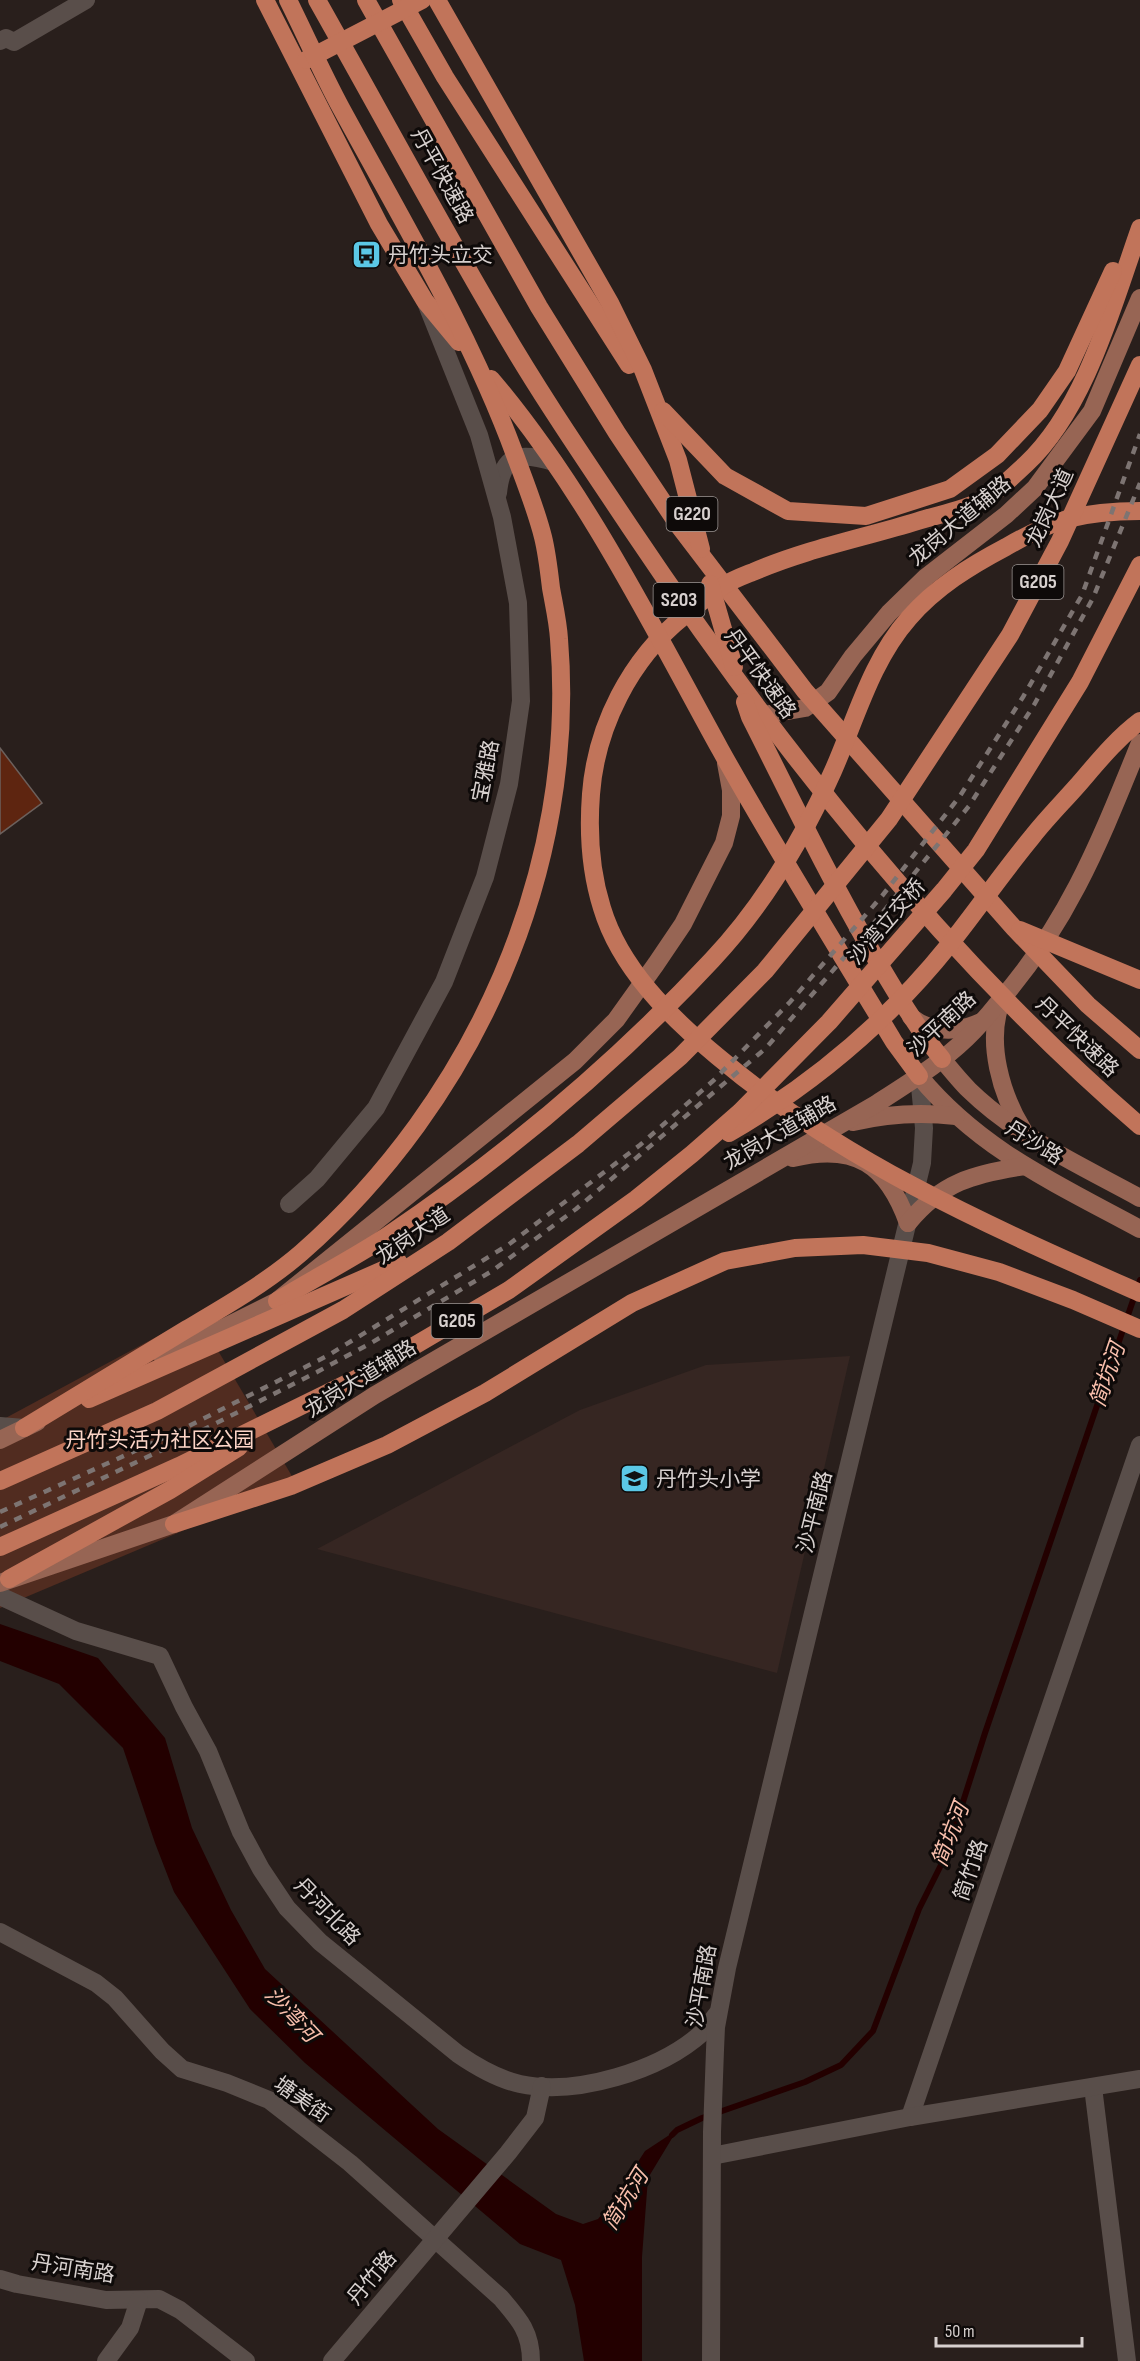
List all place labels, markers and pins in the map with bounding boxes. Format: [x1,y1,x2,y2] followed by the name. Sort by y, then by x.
[351,239,383,271] bus stop icon: 丹竹头立交
[388,243,493,268] place label: 丹竹头立交
[619,1463,651,1495] school or university icon: 丹竹头小学
[656,1467,761,1492] place label: 丹竹头小学

